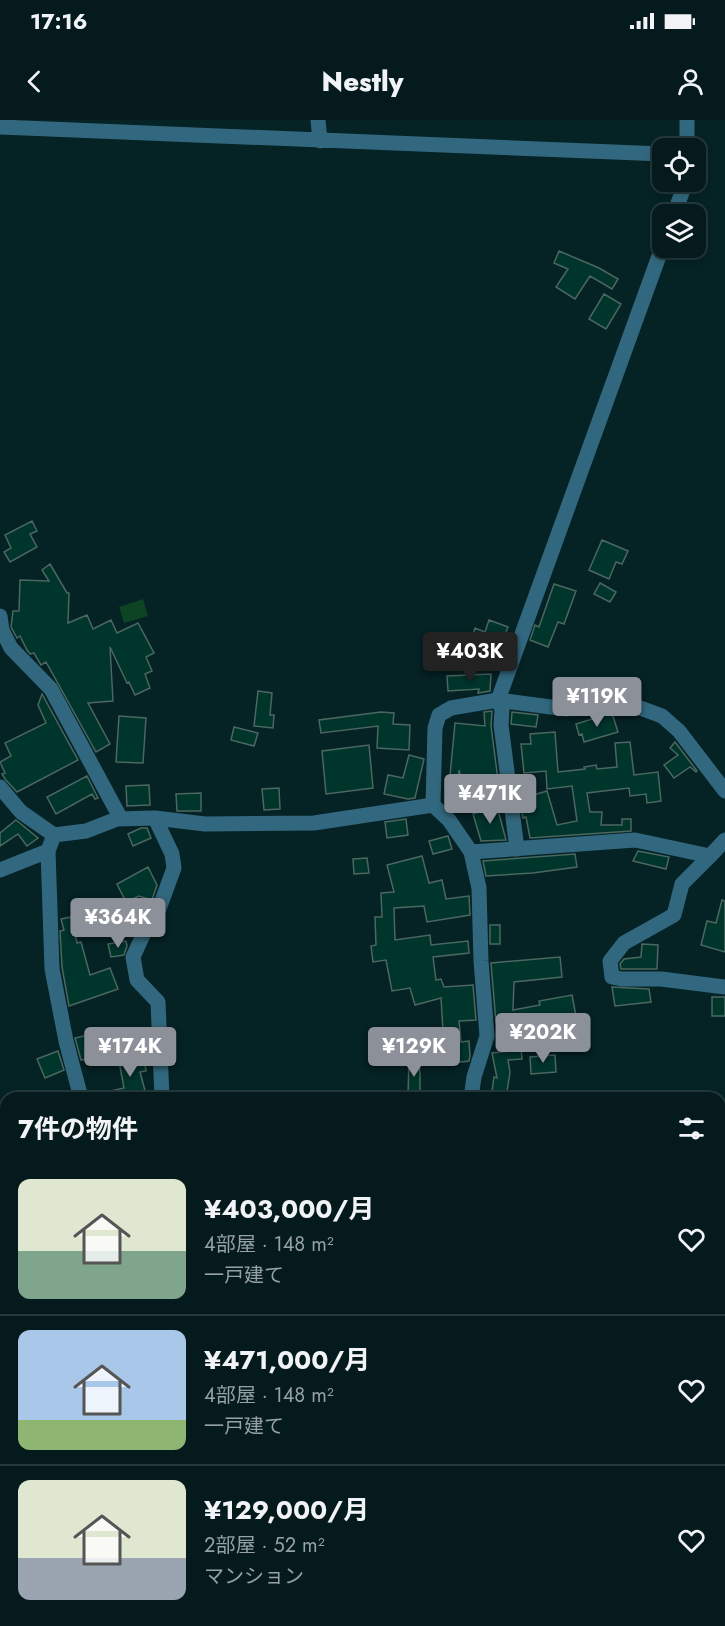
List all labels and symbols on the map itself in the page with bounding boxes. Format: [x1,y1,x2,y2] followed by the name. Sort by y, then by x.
[428,632,512,683] pin: ¥403K
[555,677,639,728] pin: ¥119K
[448,774,532,825] pin: ¥471K
[76,898,160,949] pin: ¥364K
[501,1013,585,1064] pin: ¥202K
[88,1027,172,1078] pin: ¥174K
[372,1027,456,1078] pin: ¥129K

